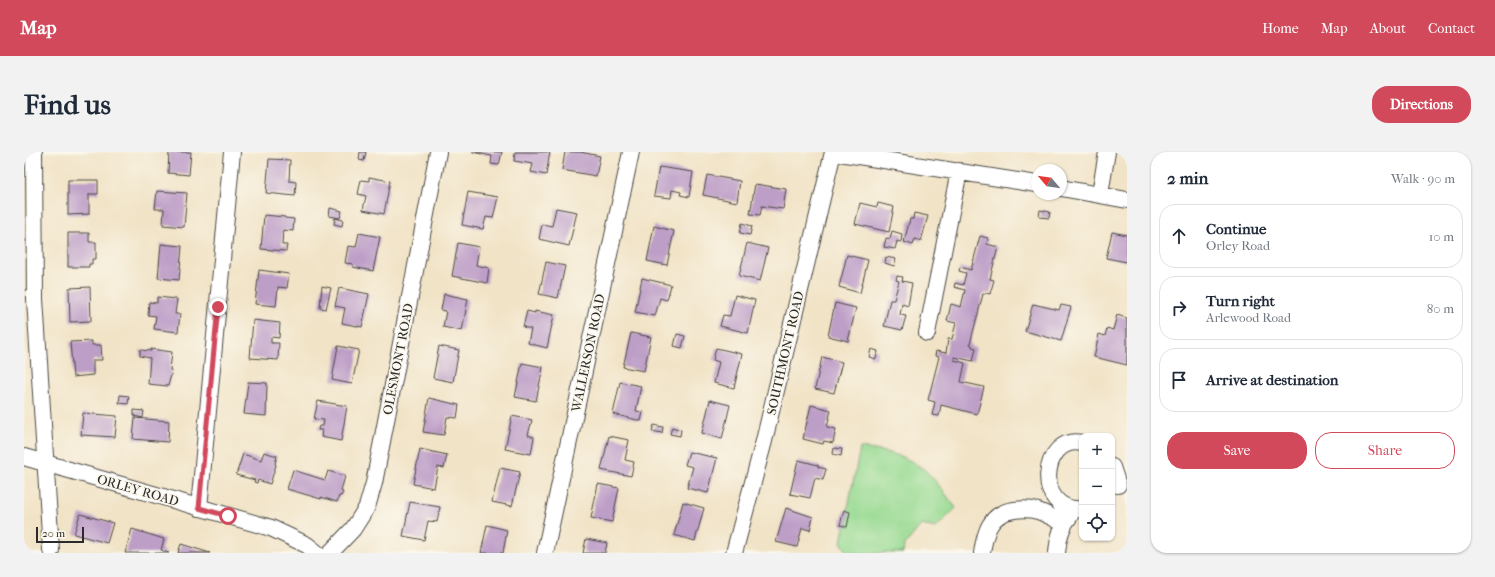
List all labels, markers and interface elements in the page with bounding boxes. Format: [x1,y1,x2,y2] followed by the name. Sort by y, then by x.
[20,17,56,39] text: Map
[1262,20,1299,37] text: Home
[1321,20,1348,37] text: Map
[1370,20,1406,37] text: About
[1428,20,1475,37] text: Contact
[1372,86,1471,123] button: Directions
[24,88,111,121] text: Find us
[1031,164,1067,200] north arrow
[1167,168,1208,188] text: 2 min
[1391,171,1455,186] text: Walk · 90 m
[1206,220,1266,238] text: Continue
[1168,225,1190,247] icon: ahead
[1429,229,1454,244] text: 10 m
[1206,238,1270,253] text: Orley Road
[763,290,807,416] street label: SOUTHMONT ROAD
[1206,292,1275,310] text: Turn right
[568,293,608,414] street label: WALLERSON ROAD
[1168,297,1190,319] icon: right
[209,298,227,316] route end
[1427,301,1454,316] text: 80 m
[380,302,416,416] street label: OLESMONT ROAD
[1206,310,1291,325] text: Arlewood Road
[1168,369,1190,391] icon: arrive
[1206,371,1338,389] text: Arrive at destination
[1167,432,1307,469] button: Save
[1315,432,1455,469] button: Share
[1079,433,1115,541] map controls
[1079,433,1115,469] button: +
[1079,469,1115,505] button: −
[95,471,181,509] street label: ORLEY ROAD
[1079,505,1115,541] button: locate
[219,507,237,525] route start
[36,525,84,544] scale bar
[42,527,65,540] text: 20 m

